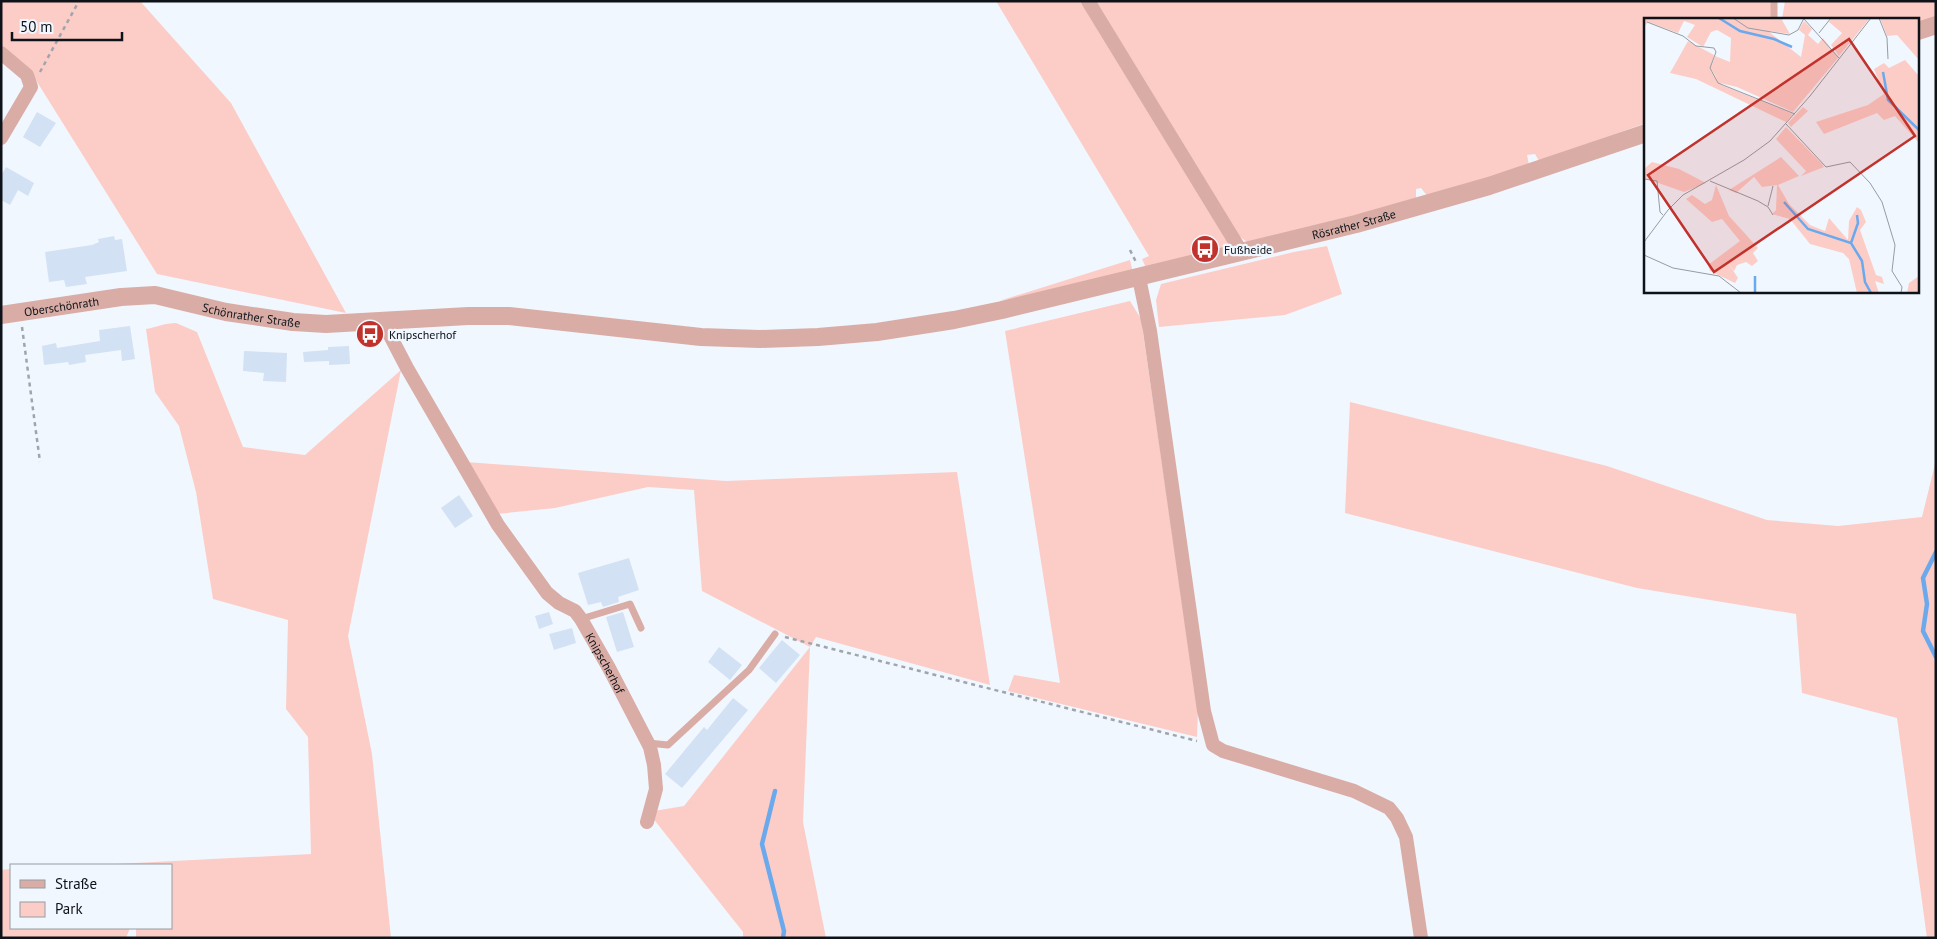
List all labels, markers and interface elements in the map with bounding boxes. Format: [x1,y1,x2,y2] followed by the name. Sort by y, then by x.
[12,10,122,42] scale bar
[20,17,53,36] text: 50 m
[1644,18,1920,292] inset map
[1310,206,1397,242] street label: Rösrather Straße
[1190,234,1220,264] bus stop icon: Fußheide
[1224,242,1272,257] place label: Fußheide
[23,293,100,319] street label: Oberschönrath
[201,299,301,330] street label: Schönrather Straße
[355,319,385,349] bus stop icon: Knipscherhof
[389,327,457,342] place label: Knipscherhof
[583,630,629,697] street label: Knipscherhof
[10,864,172,929] legend
[55,874,97,893] text: Straße
[55,899,83,918] text: Park

